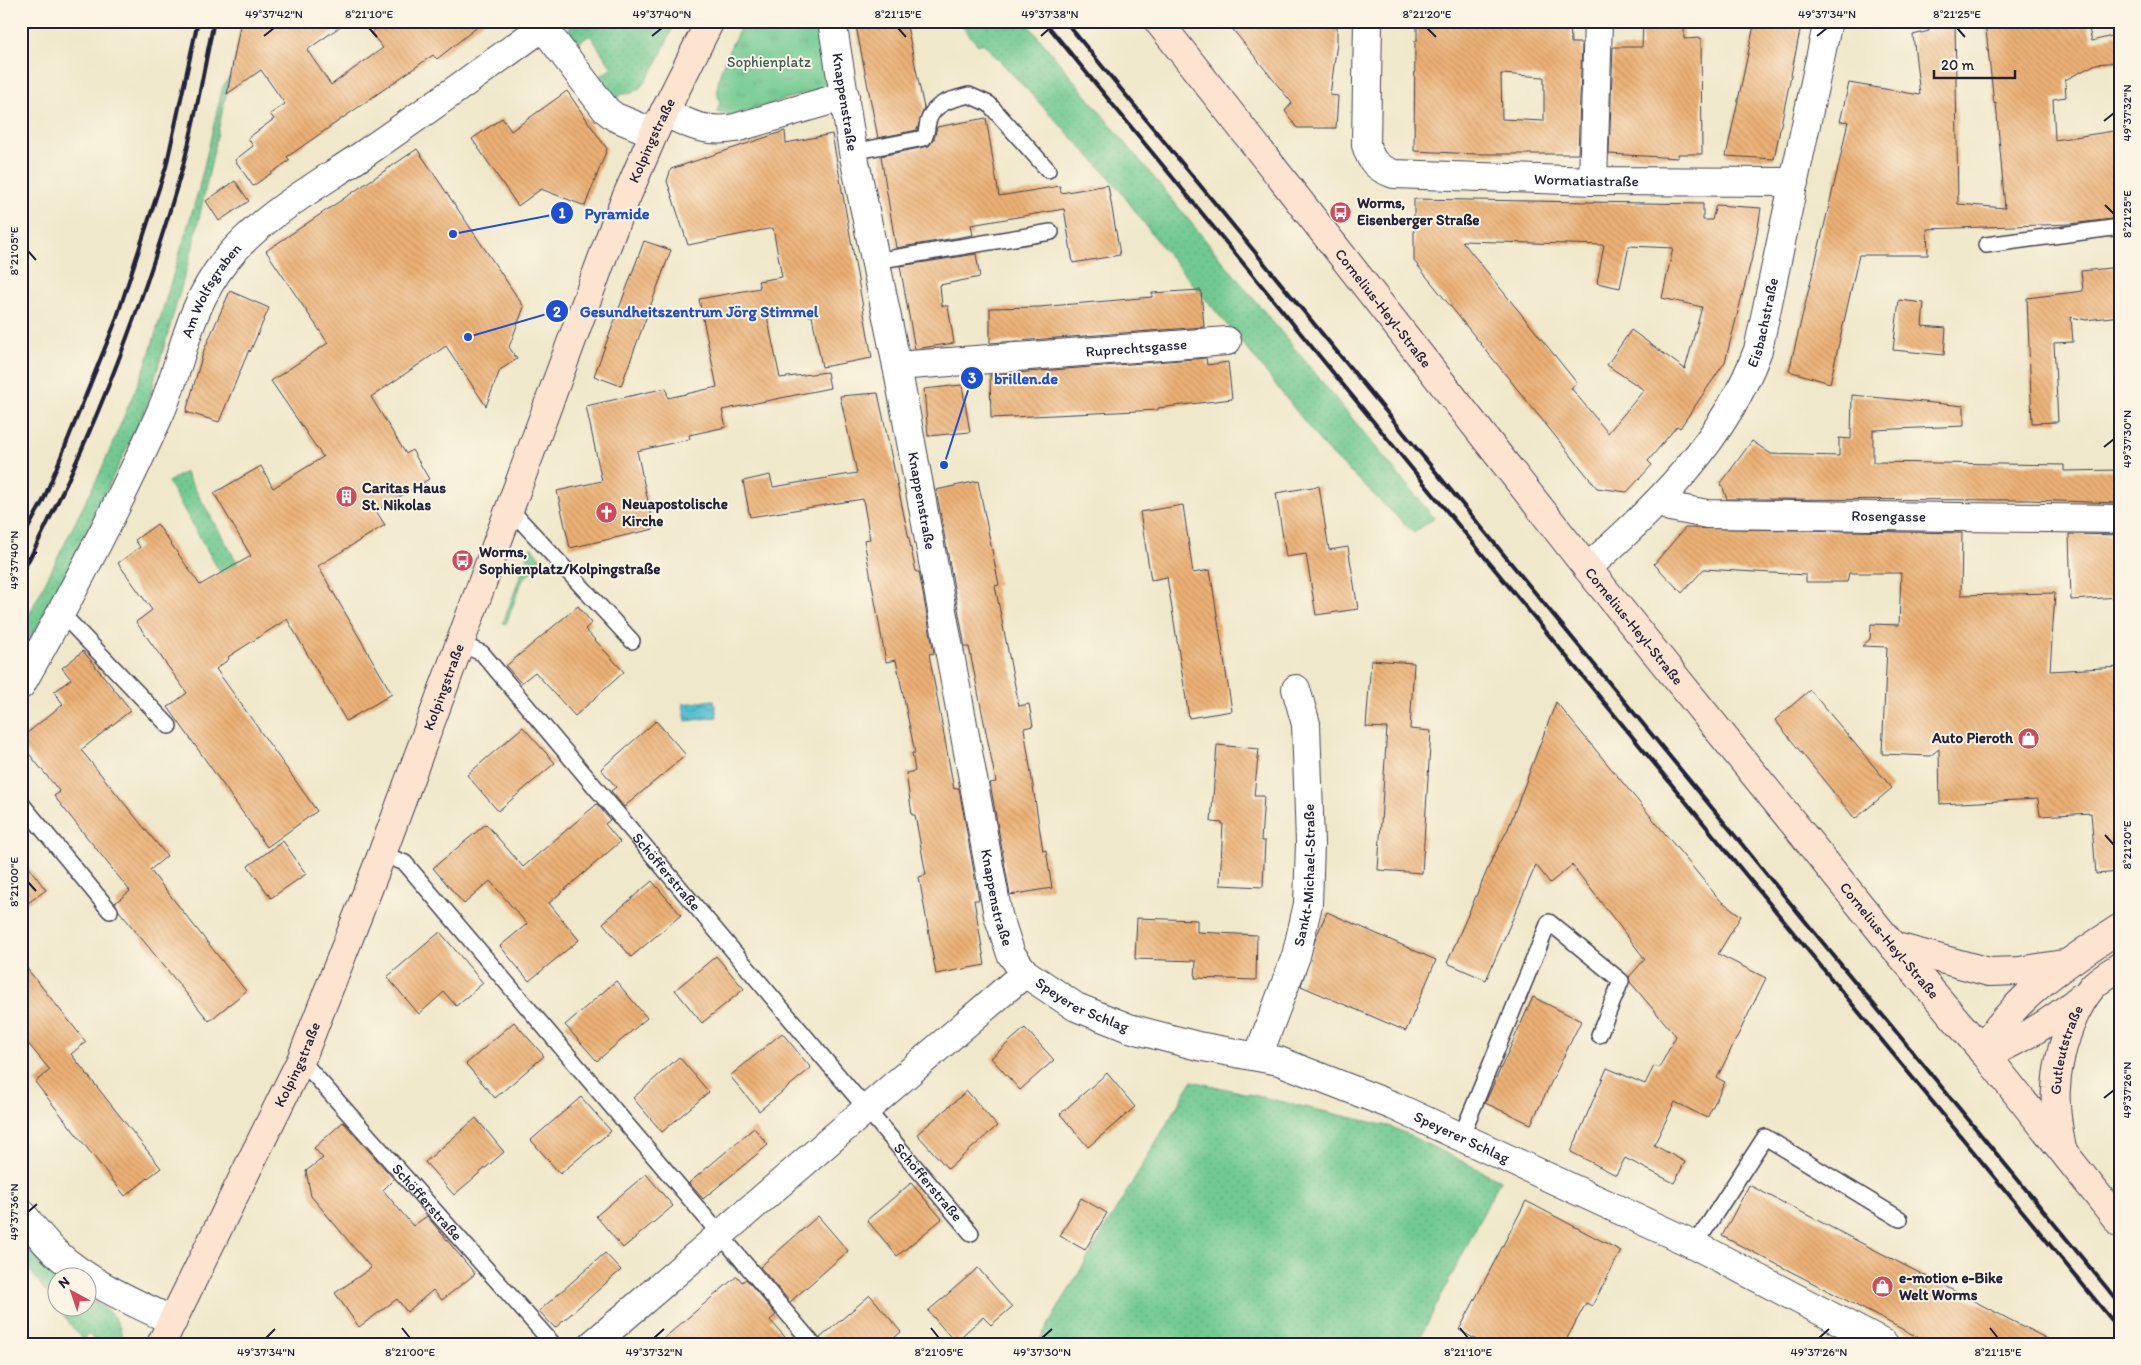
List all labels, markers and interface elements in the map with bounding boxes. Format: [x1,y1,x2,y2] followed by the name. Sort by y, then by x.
[245,7,303,21] text: 49°37'42"N
[345,7,393,21] text: 8°21'10"E
[633,7,691,21] text: 49°37'40"N
[874,7,922,21] text: 8°21'15"E
[1021,7,1079,21] text: 49°37'38"N
[1403,7,1452,21] text: 8°21'20"E
[1798,7,1856,21] text: 49°37'34"N
[1933,7,1981,21] text: 8°21'25"E
[1934,48,2015,80] scale bar
[828,52,862,152] street label: Knappenstraße
[727,53,811,71] park label: Sophienplatz
[1941,56,1975,74] text: 20 m
[2120,84,2134,142] text: 49°37'32"N
[625,95,679,186] street label: Kolpingstraße
[1534,170,1639,190] street label: Wormatiastraße
[2120,190,2134,238] text: 8°21'25"E
[1357,194,1480,230] place label: Worms, Eisenberger Straße
[550,198,660,229] callout: Pyramide
[1329,200,1353,224] bus stop icon: Worms, Eisenberger Straße
[559,204,566,222] text: 1
[585,204,650,224] text: Pyramide
[7,226,21,275] text: 8°21'05"E
[178,240,245,340] street label: Am Wolfsgraben
[1331,245,1435,371] street label: Cornelius-Heyl-Straße
[1743,276,1782,370] street label: Eisbachstraße
[545,296,828,327] callout: Gesundheitszentrum Jörg Stimmel
[580,302,819,322] text: Gesundheitszentrum Jörg Stimmel
[553,303,561,321] text: 2
[1085,335,1188,361] street label: Ruprechtsgasse
[959,362,1068,393] callout: brillen.de
[968,369,976,387] text: 3
[994,369,1058,388] text: brillen.de
[2120,410,2134,468] text: 49°37'30"N
[904,450,940,551] street label: Knappenstraße
[362,479,446,514] place label: Caritas Haus St. Nikolas
[334,485,358,509] building icon: Caritas Haus St. Nikolas
[622,495,728,530] place label: Neuapostolische Kirche
[594,501,618,525] church icon: Neuapostolische Kirche
[1851,507,1926,526] street label: Rosengasse
[7,531,21,589] text: 49°37'40"N
[479,543,660,579] place label: Worms, Sophienplatz/Kolpingstraße
[451,549,475,573] bus stop icon: Worms, Sophienplatz/Kolpingstraße
[1581,564,1687,689] street label: Cornelius-Heyl-Straße
[419,641,468,733] street label: Kolpingstraße
[2017,726,2041,750] shop icon: Auto Pieroth
[1931,729,2014,747] place label: Auto Pieroth
[1290,803,1319,948] street label: Sankt-Michael-Straße
[2120,820,2134,869] text: 8°21'20"E
[628,829,705,915] street label: Schöfferstraße
[977,848,1017,948] street label: Knappenstraße
[7,857,21,907] text: 8°21'00"E
[1836,878,1943,1003] street label: Cornelius-Heyl-Straße
[1032,973,1132,1036] street label: Speyerer Schlag
[2046,1002,2087,1095] street label: Gutleutstraße
[270,1019,324,1110] street label: Kolpingstraße
[2120,1062,2134,1118] text: 49°37'26"N
[1411,1107,1513,1167] street label: Speyerer Schlag
[890,1139,966,1225] street label: Schöfferstraße
[388,1160,466,1244] street label: Schöfferstraße
[7,1183,21,1241] text: 49°37'36"N
[48,1268,98,1318] north arrow
[1899,1269,2003,1304] place label: e-motion e-Bike Welt Worms
[55,1273,73,1292] text: N
[1871,1275,1895,1299] shop icon: e-motion e-Bike Welt Worms
[237,1345,295,1359] text: 49°37'34"N
[385,1345,435,1359] text: 8°21'00"E
[625,1345,683,1359] text: 49°37'32"N
[915,1345,964,1359] text: 8°21'05"E
[1013,1345,1071,1359] text: 49°37'30"N
[1444,1345,1492,1359] text: 8°21'10"E
[1791,1345,1847,1359] text: 49°37'26"N
[1974,1345,2022,1359] text: 8°21'15"E

